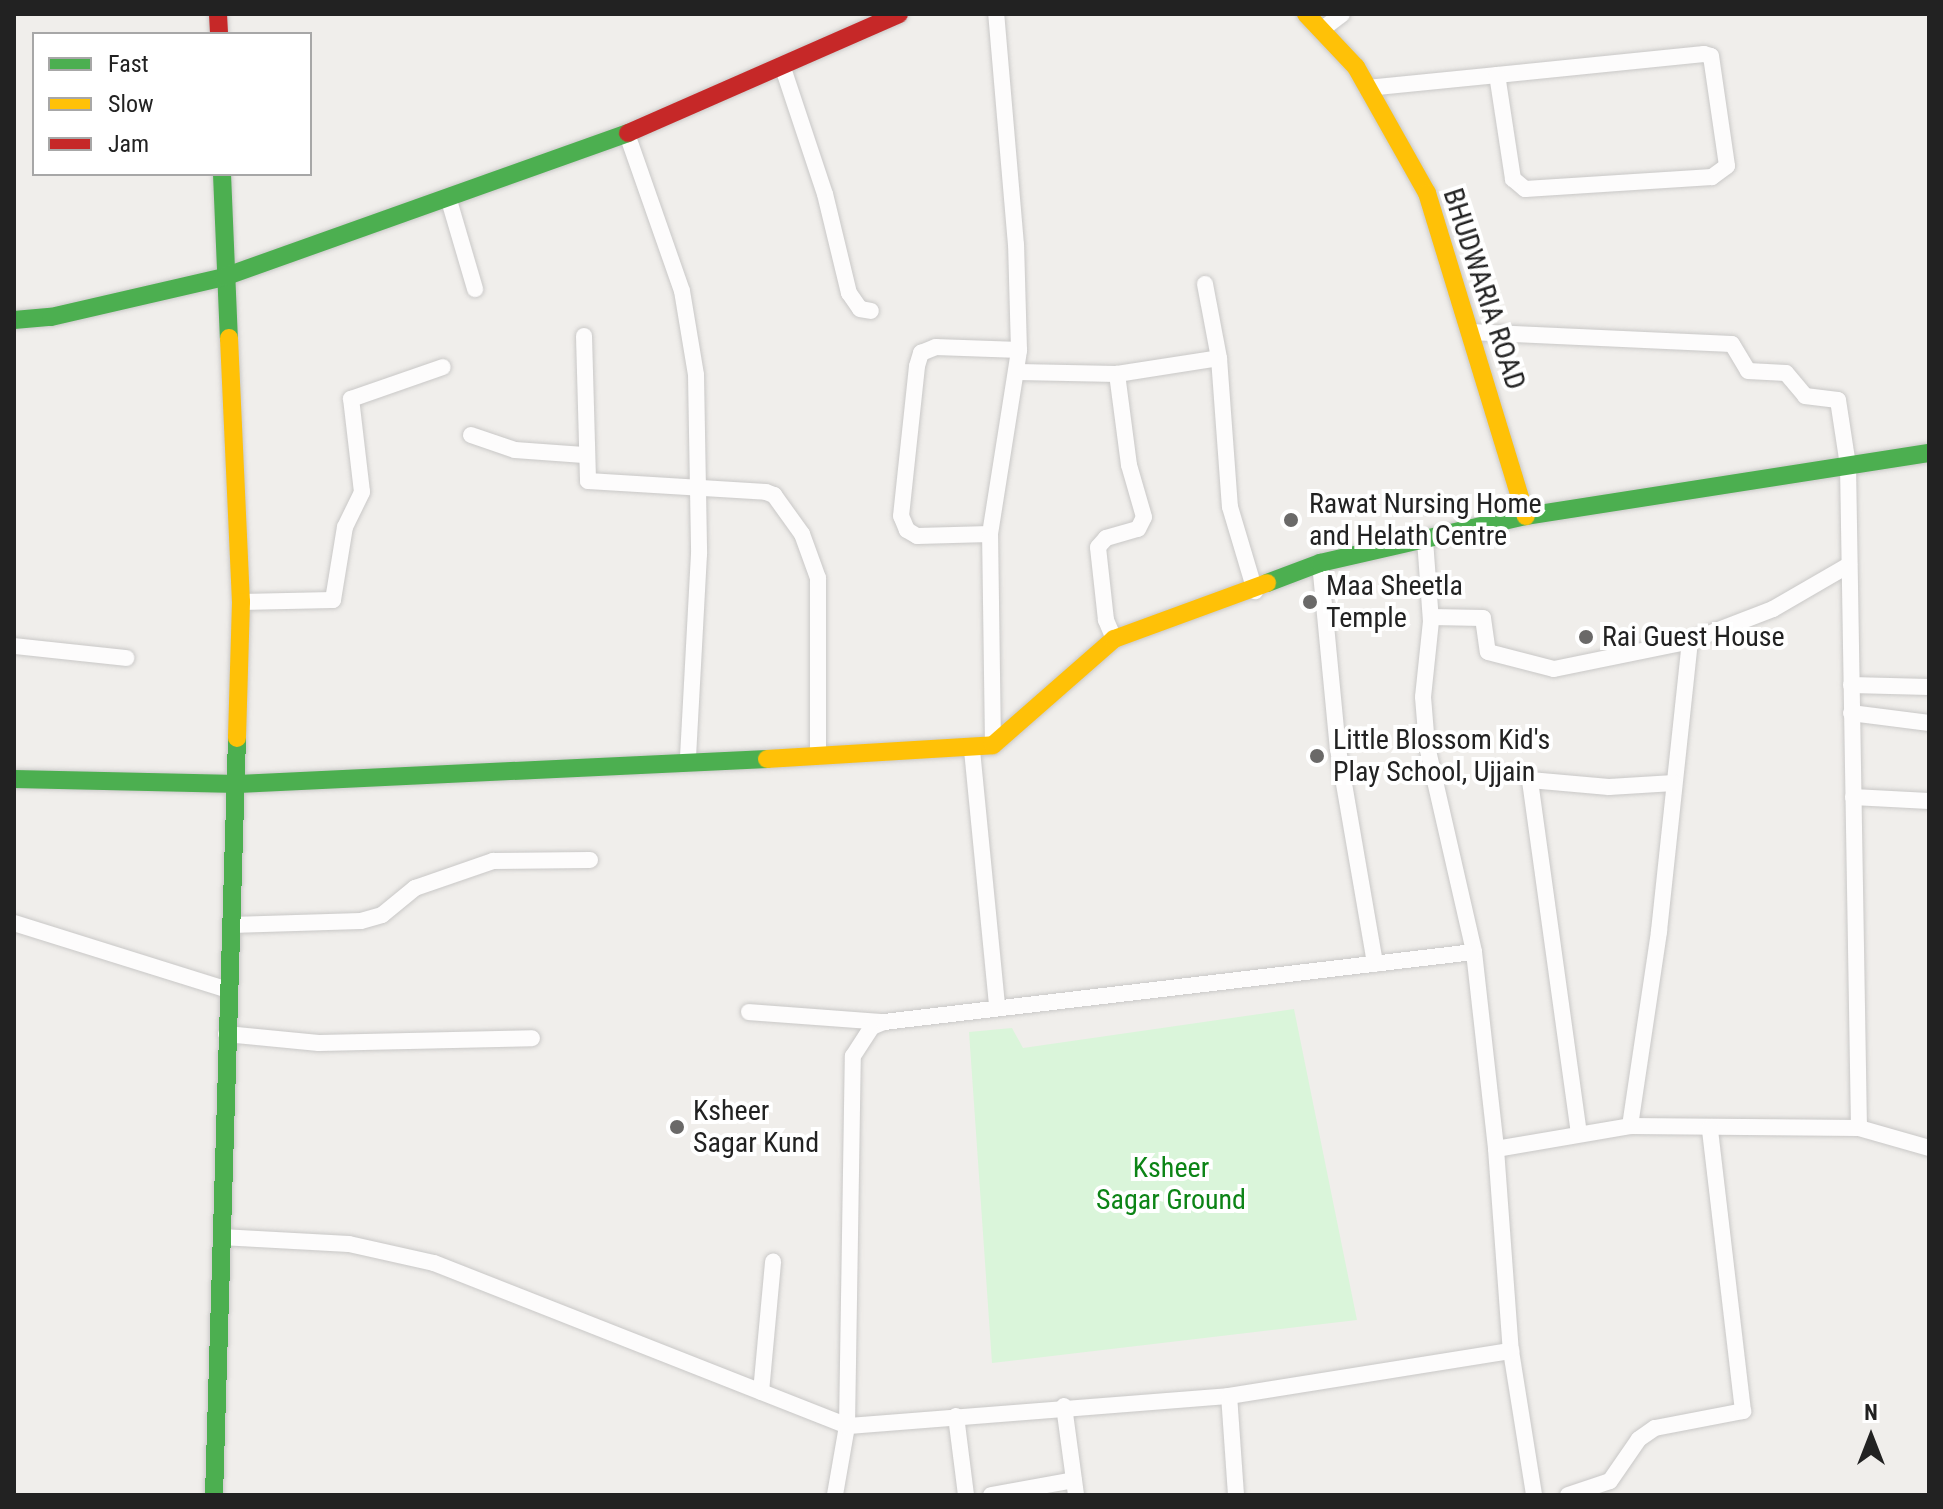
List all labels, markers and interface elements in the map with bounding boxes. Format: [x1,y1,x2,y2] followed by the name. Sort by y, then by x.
[32,32,312,176] legend
[108,50,149,78] text: Fast
[108,90,154,118] text: Slow
[108,130,149,158] text: Jam
[1436,184,1532,394] street label: BHUDWARIA ROAD
[1309,487,1542,553] place label: Rawat Nursing Home and Helath Centre
[1280,509,1302,531] marker: Rawat Nursing Home and Helath Centre
[1326,569,1463,635] place label: Maa Sheetla Temple
[1301,593,1319,611] marker: Maa Sheetla Temple
[1602,620,1785,654] place label: Rai Guest House
[1577,628,1595,646] marker: Rai Guest House
[1333,723,1550,789] place label: Little Blossom Kid's Play School, Ujjain
[1308,747,1326,765] marker: Little Blossom Kid's Play School, Ujjain
[693,1094,819,1160] place label: Ksheer Sagar Kund
[668,1118,686,1136] marker: Ksheer Sagar Kund
[1096,1151,1246,1217] park label: Ksheer Sagar Ground
[1831,1397,1911,1477] north arrow
[1864,1400,1878,1425] text: N

